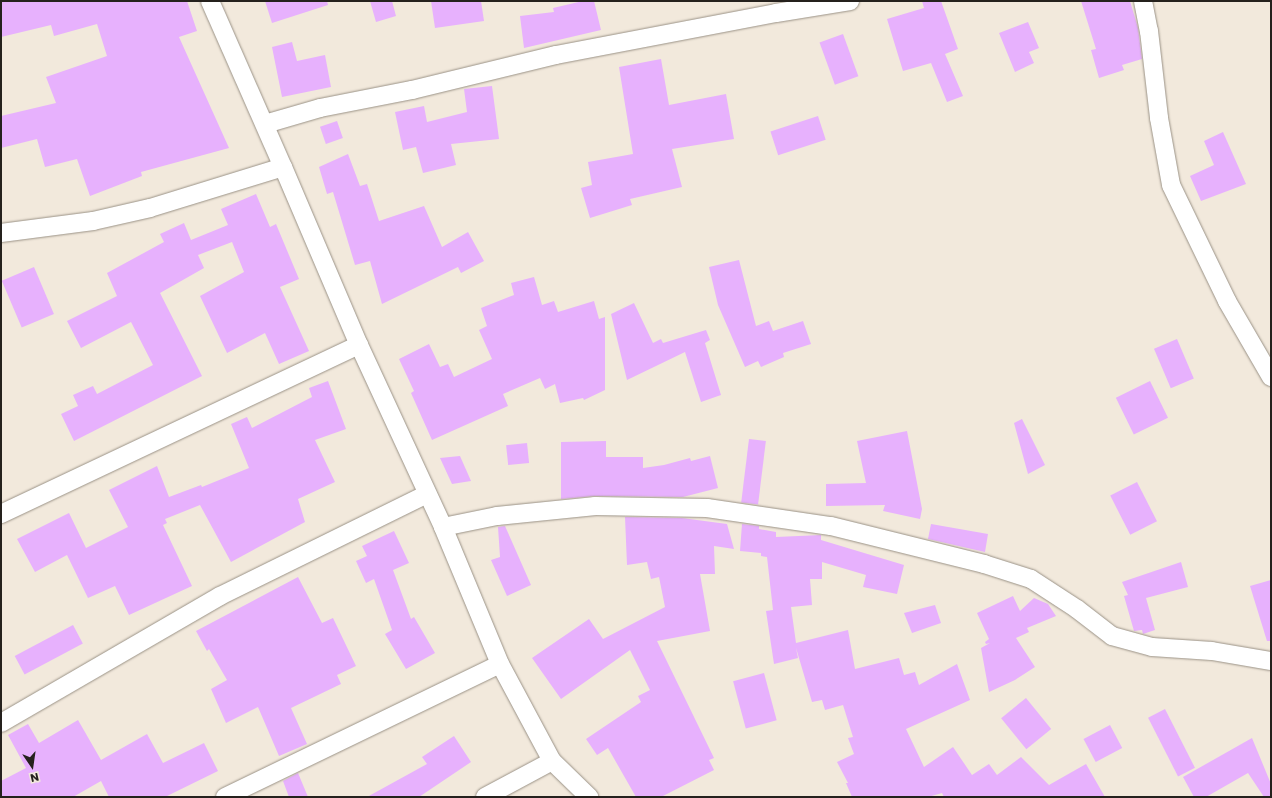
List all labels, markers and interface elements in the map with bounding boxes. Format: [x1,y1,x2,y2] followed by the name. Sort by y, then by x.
[12,746,52,786] north arrow
[29,769,41,786] text: N

